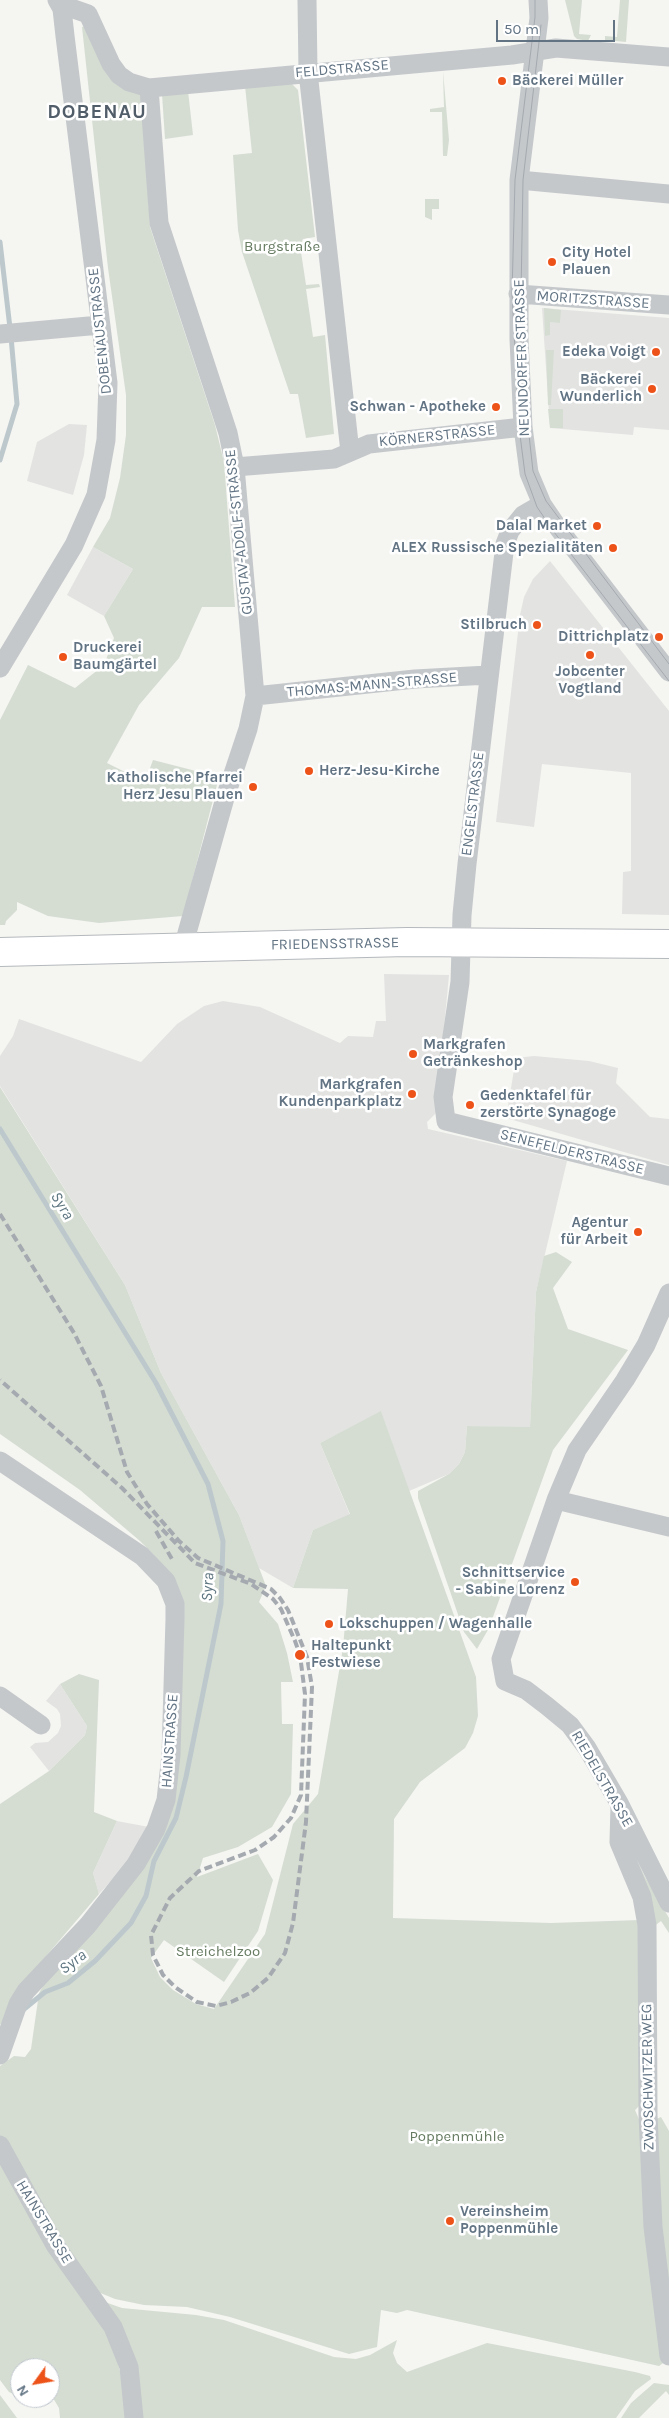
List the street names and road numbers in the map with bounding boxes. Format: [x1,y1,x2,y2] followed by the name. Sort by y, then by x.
[294,56,390,82] street label: FELDSTRASSE
[84,267,116,395] street label: DOBENAUSTRASSE
[510,279,534,437] street label: NEUNDORFER STRASSE
[536,287,650,313] street label: MORITZSTRASSE
[378,421,496,451] street label: KÖRNERSTRASSE
[221,448,257,616] street label: GUSTAV-ADOLF-STRASSE
[286,669,458,701] street label: THOMAS-MANN-STRASSE
[458,751,488,857] street label: ENGELSTRASSE
[271,934,399,954] street label: FRIEDENSSTRASSE
[498,1125,646,1179] street label: SENEFELDERSTRASSE
[158,1693,182,1789] street label: HAINSTRASSE
[567,1728,637,1830] street label: RIEDELSTRASSE
[638,2003,658,2151] street label: ZWOSCHWITZER WEG
[12,2177,76,2267] street label: HAINSTRASSE

